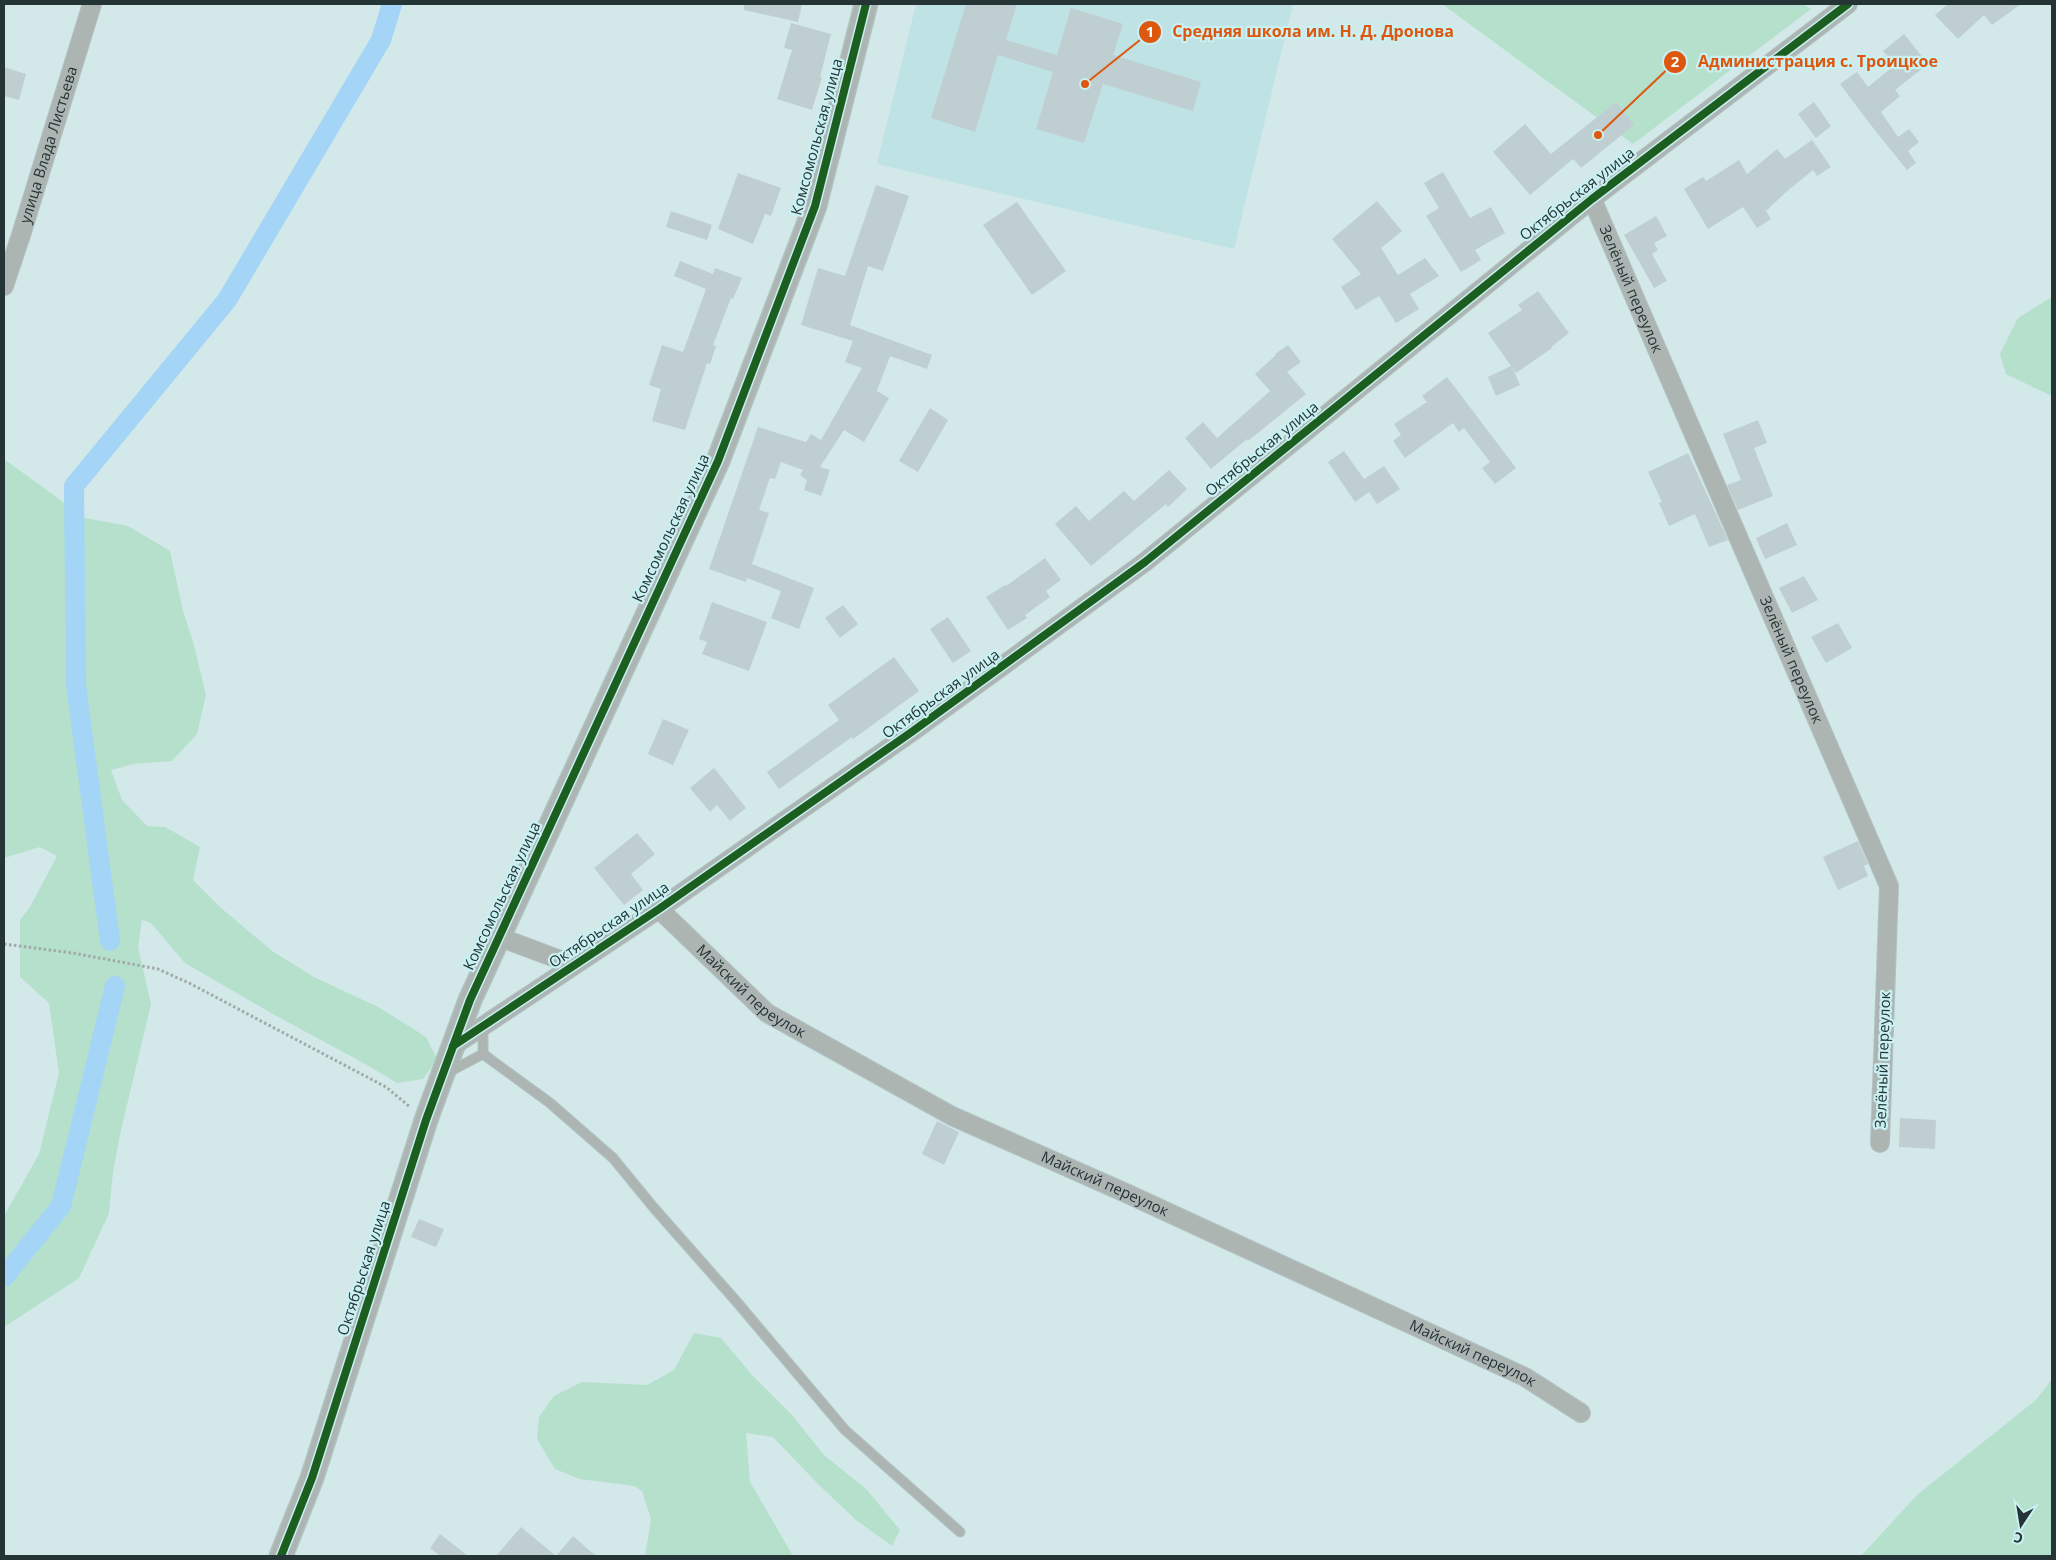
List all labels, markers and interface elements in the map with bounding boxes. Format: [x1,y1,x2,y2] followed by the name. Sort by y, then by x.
[1137,16,1464,47] callout: Средняя школа им. Н. Д. Дронова
[1172,20,1454,42] text: Средняя школа им. Н. Д. Дронова
[1146,21,1154,41] text: 1
[1663,46,1948,77] callout: Администрация с. Троицкое
[1698,50,1938,72] text: Администрация с. Троицкое
[1671,51,1680,71] text: 2
[785,56,847,217] street label: Комсомольская улица
[14,64,81,226] street label: улица Влада Листьева
[1515,142,1638,244] street label: Октябрьская улица
[1595,222,1668,356] street label: Зелёный переулок
[1200,396,1322,500] street label: Октябрьская улица
[627,450,713,605] street label: Комсомольская улица
[1756,593,1829,726] street label: Зелёный переулок
[878,644,1003,743] street label: Октябрьская улица
[458,818,544,973] street label: Комсомольская улица
[545,877,672,972] street label: Октябрьская улица
[693,939,810,1042] street label: Майский переулок
[1870,991,1894,1129] street label: Зелёный переулок
[1038,1146,1172,1221] street label: Майский переулок
[332,1198,394,1338] street label: Октябрьская улица
[1407,1314,1541,1391] street label: Майский переулок
[1996,1500,2046,1550] north arrow
[2012,1528,2025,1548] text: С

